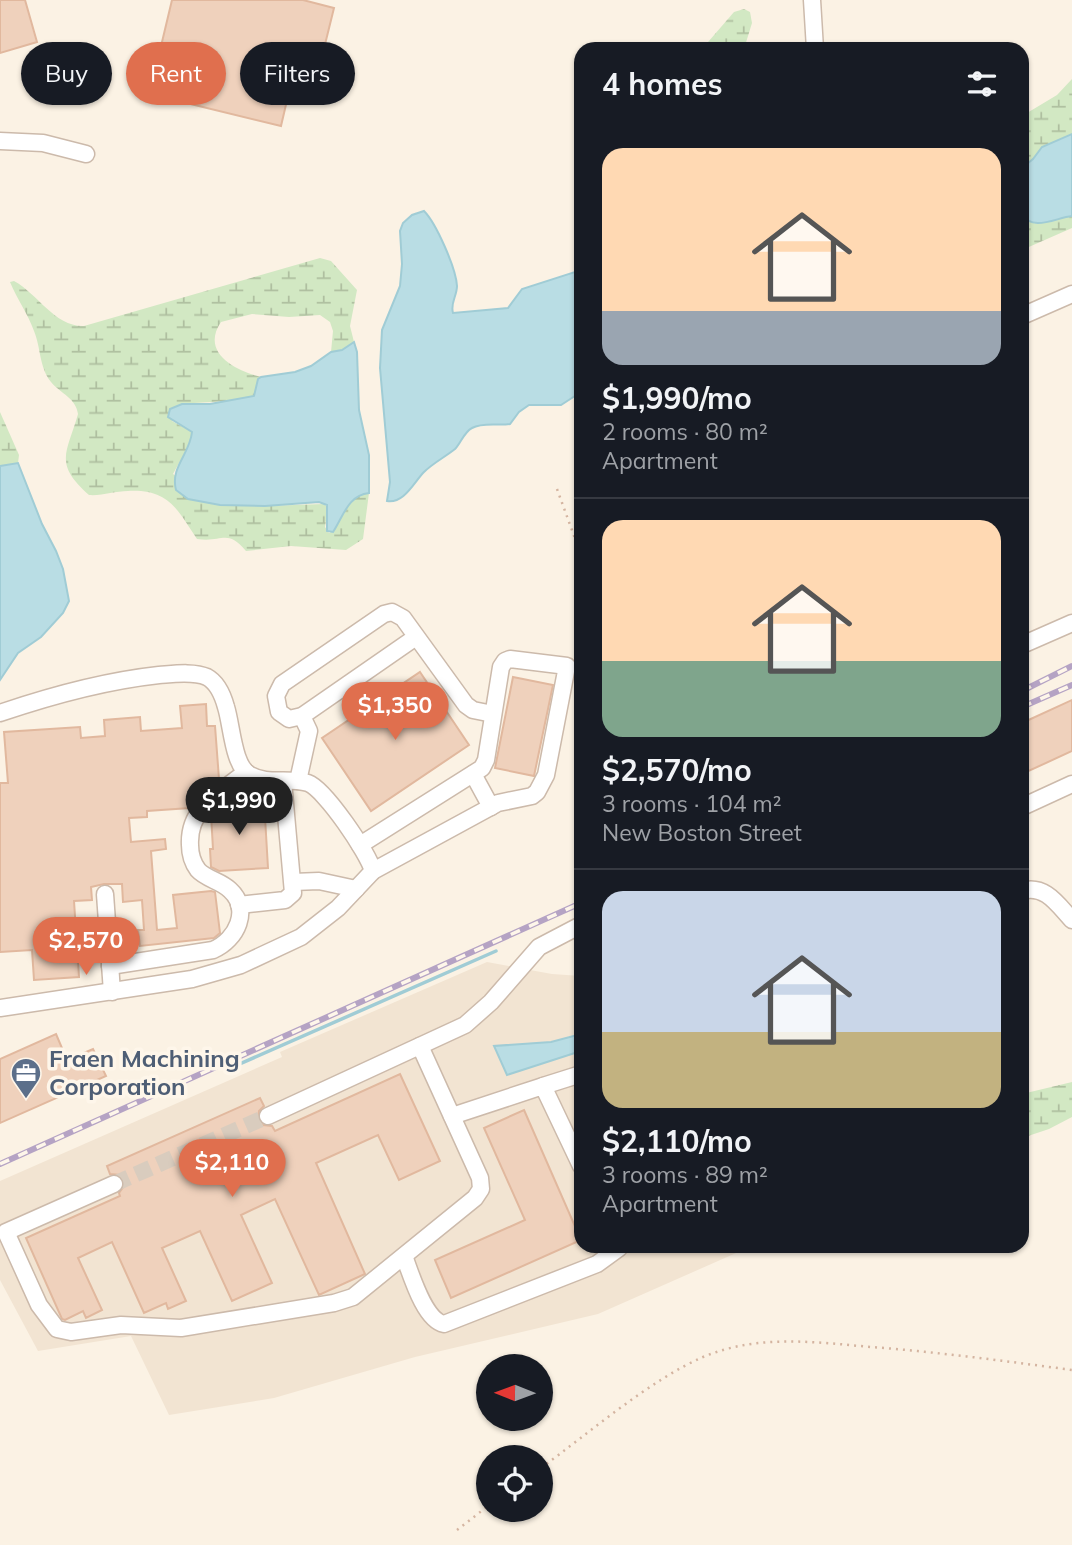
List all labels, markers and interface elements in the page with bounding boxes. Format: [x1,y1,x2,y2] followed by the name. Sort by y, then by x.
[21,42,112,105] chip: Buy
[126,42,226,105] chip: Rent
[240,42,355,105] chip: Filters
[602,65,723,103] text: 4 homes
[963,65,1001,103] icon: filters
[739,194,865,320] icon: home
[602,379,752,417] text: $1,990/mo
[602,417,768,446] text: 2 rooms · 80 m²
[602,446,718,475] text: Apartment
[739,566,865,692] icon: home
[338,682,452,742] pin: $1,350
[358,690,432,719] text: $1,350
[602,751,752,789] text: $2,570/mo
[182,778,296,837] pin: $1,990
[202,785,276,814] text: $1,990
[602,789,782,818] text: 3 rooms · 104 m²
[602,818,802,847] text: New Boston Street
[29,918,143,977] pin: $2,570
[49,925,123,954] text: $2,570
[739,937,865,1063] icon: home
[49,1043,240,1101] place label: Fraen Machining Corporation
[9,1056,43,1100] office icon: Fraen Machining Corporation
[602,1122,752,1160] text: $2,110/mo
[175,1140,289,1199] pin: $2,110
[195,1147,269,1176] text: $2,110
[602,1160,768,1189] text: 3 rooms · 89 m²
[602,1189,718,1218] text: Apartment
[476,1354,553,1432] north arrow
[476,1354,553,1522] map controls
[476,1445,553,1522] button: locate

